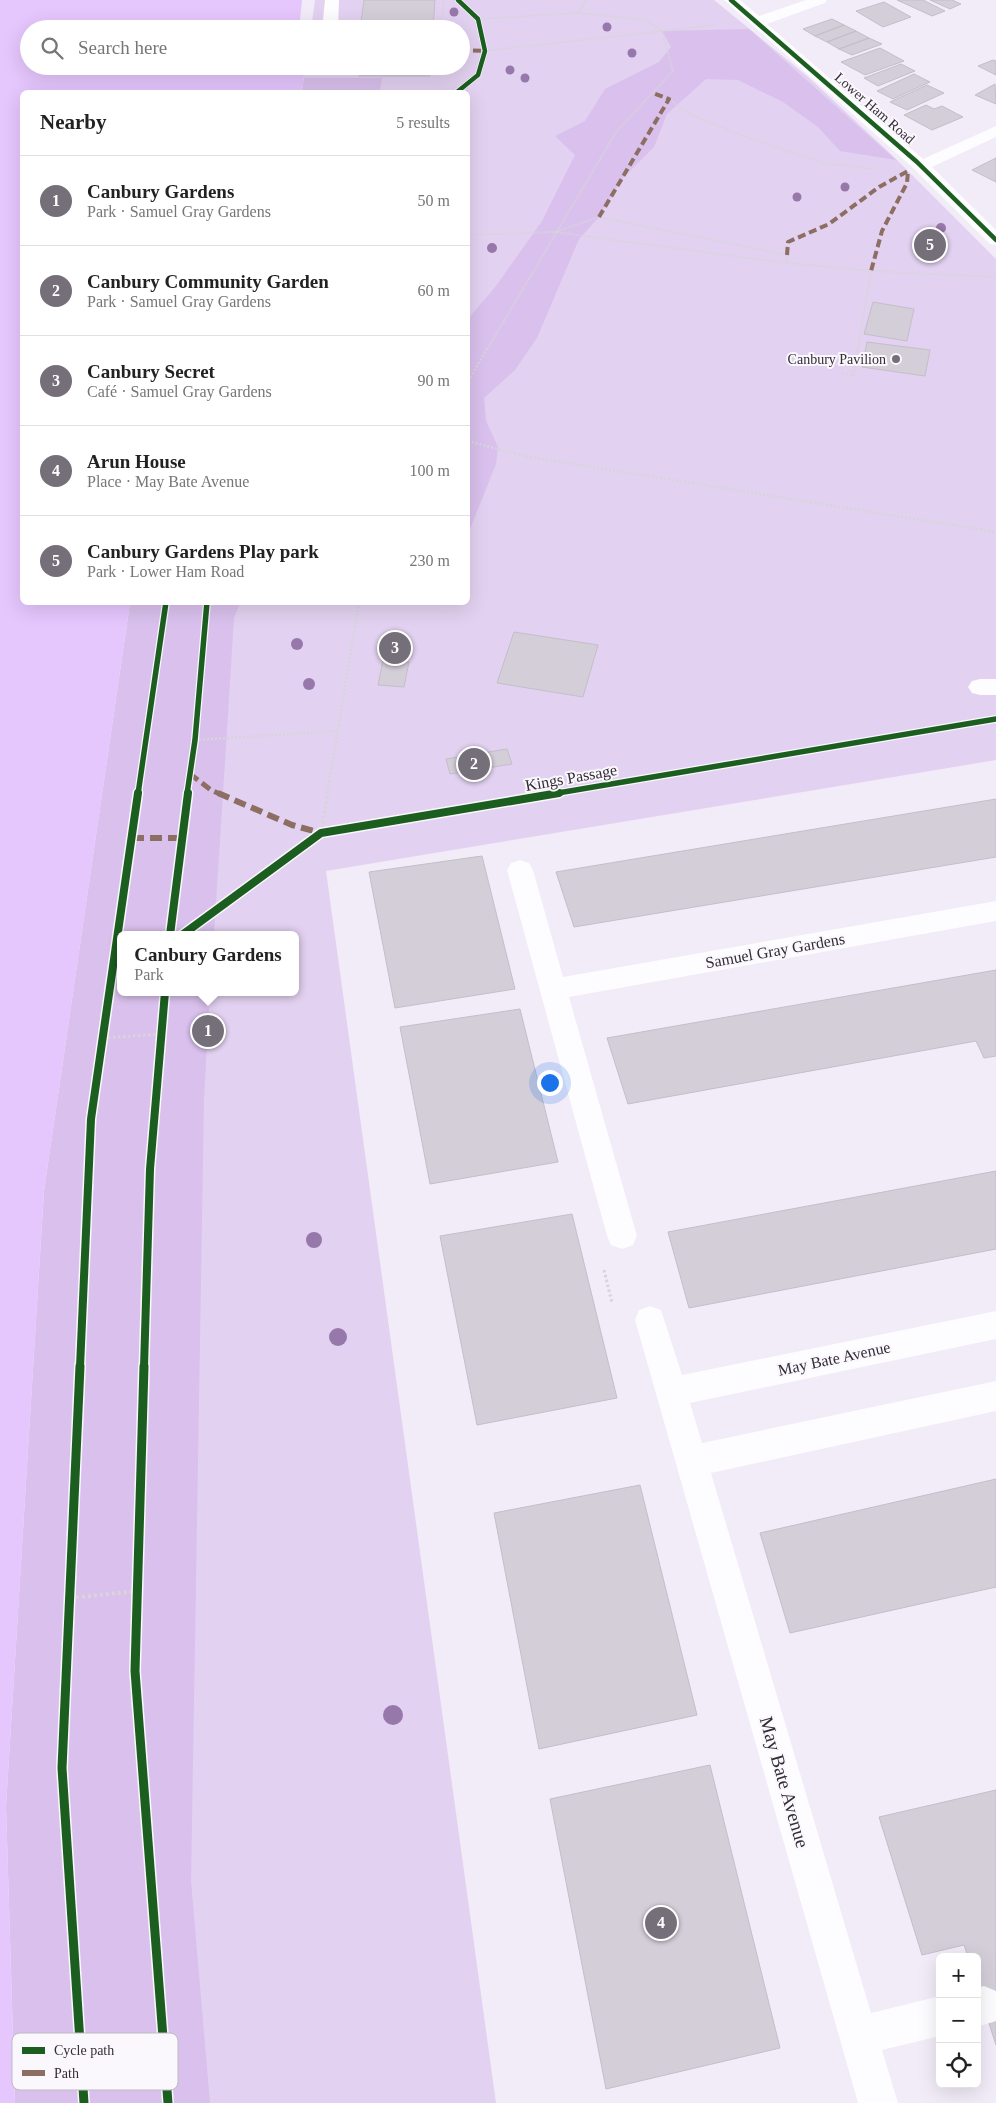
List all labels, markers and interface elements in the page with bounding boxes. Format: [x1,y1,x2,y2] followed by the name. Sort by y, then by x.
[20,20,470,75] search box
[38,34,66,62] icon: search
[78,37,167,58] text: Search here
[832,70,917,147] street label: Lower Ham Road
[40,110,107,134] text: Nearby
[396,114,450,131] text: 5 results
[87,181,234,202] text: Canbury Gardens
[52,192,60,209] text: 1
[418,192,450,209] text: 50 m
[87,203,271,220] text: Park · Samuel Gray Gardens
[914,226,946,264] pin: 5
[87,271,329,292] text: Canbury Community Garden
[52,282,60,299] text: 2
[418,282,450,299] text: 60 m
[87,293,271,310] text: Park · Samuel Gray Gardens
[788,352,886,367] place label: Canbury Pavilion
[890,353,902,365] marker: Canbury Pavilion
[87,361,215,382] text: Canbury Secret
[52,372,60,389] text: 3
[418,372,450,389] text: 90 m
[87,383,272,400] text: Café · Samuel Gray Gardens
[87,451,186,472] text: Arun House
[52,462,60,479] text: 4
[410,462,450,479] text: 100 m
[87,473,249,490] text: Place · May Bate Avenue
[87,541,319,562] text: Canbury Gardens Play park
[52,552,60,569] text: 5
[410,552,450,569] text: 230 m
[87,563,244,580] text: Park · Lower Ham Road
[379,629,411,667] pin: 3
[458,745,490,783] pin: 2
[524,761,618,795] street label: Kings Passage
[704,930,846,972] street label: Samuel Gray Gardens
[117,931,299,996] popup
[134,944,282,965] text: Canbury Gardens
[134,966,164,983] text: Park
[192,1012,224,1050] pin: 1
[537,1070,563,1096] your location
[776,1338,892,1380] street label: May Bate Avenue
[756,1714,813,1850] street label: May Bate Avenue
[645,1904,677,1942] pin: 4
[936,1953,981,2088] map controls
[936,1953,981,1998] button: +
[936,1998,981,2043] button: −
[12,2033,178,2090] legend
[54,2043,114,2058] text: Cycle path
[936,2043,981,2088] button: locate
[54,2066,79,2081] text: Path

